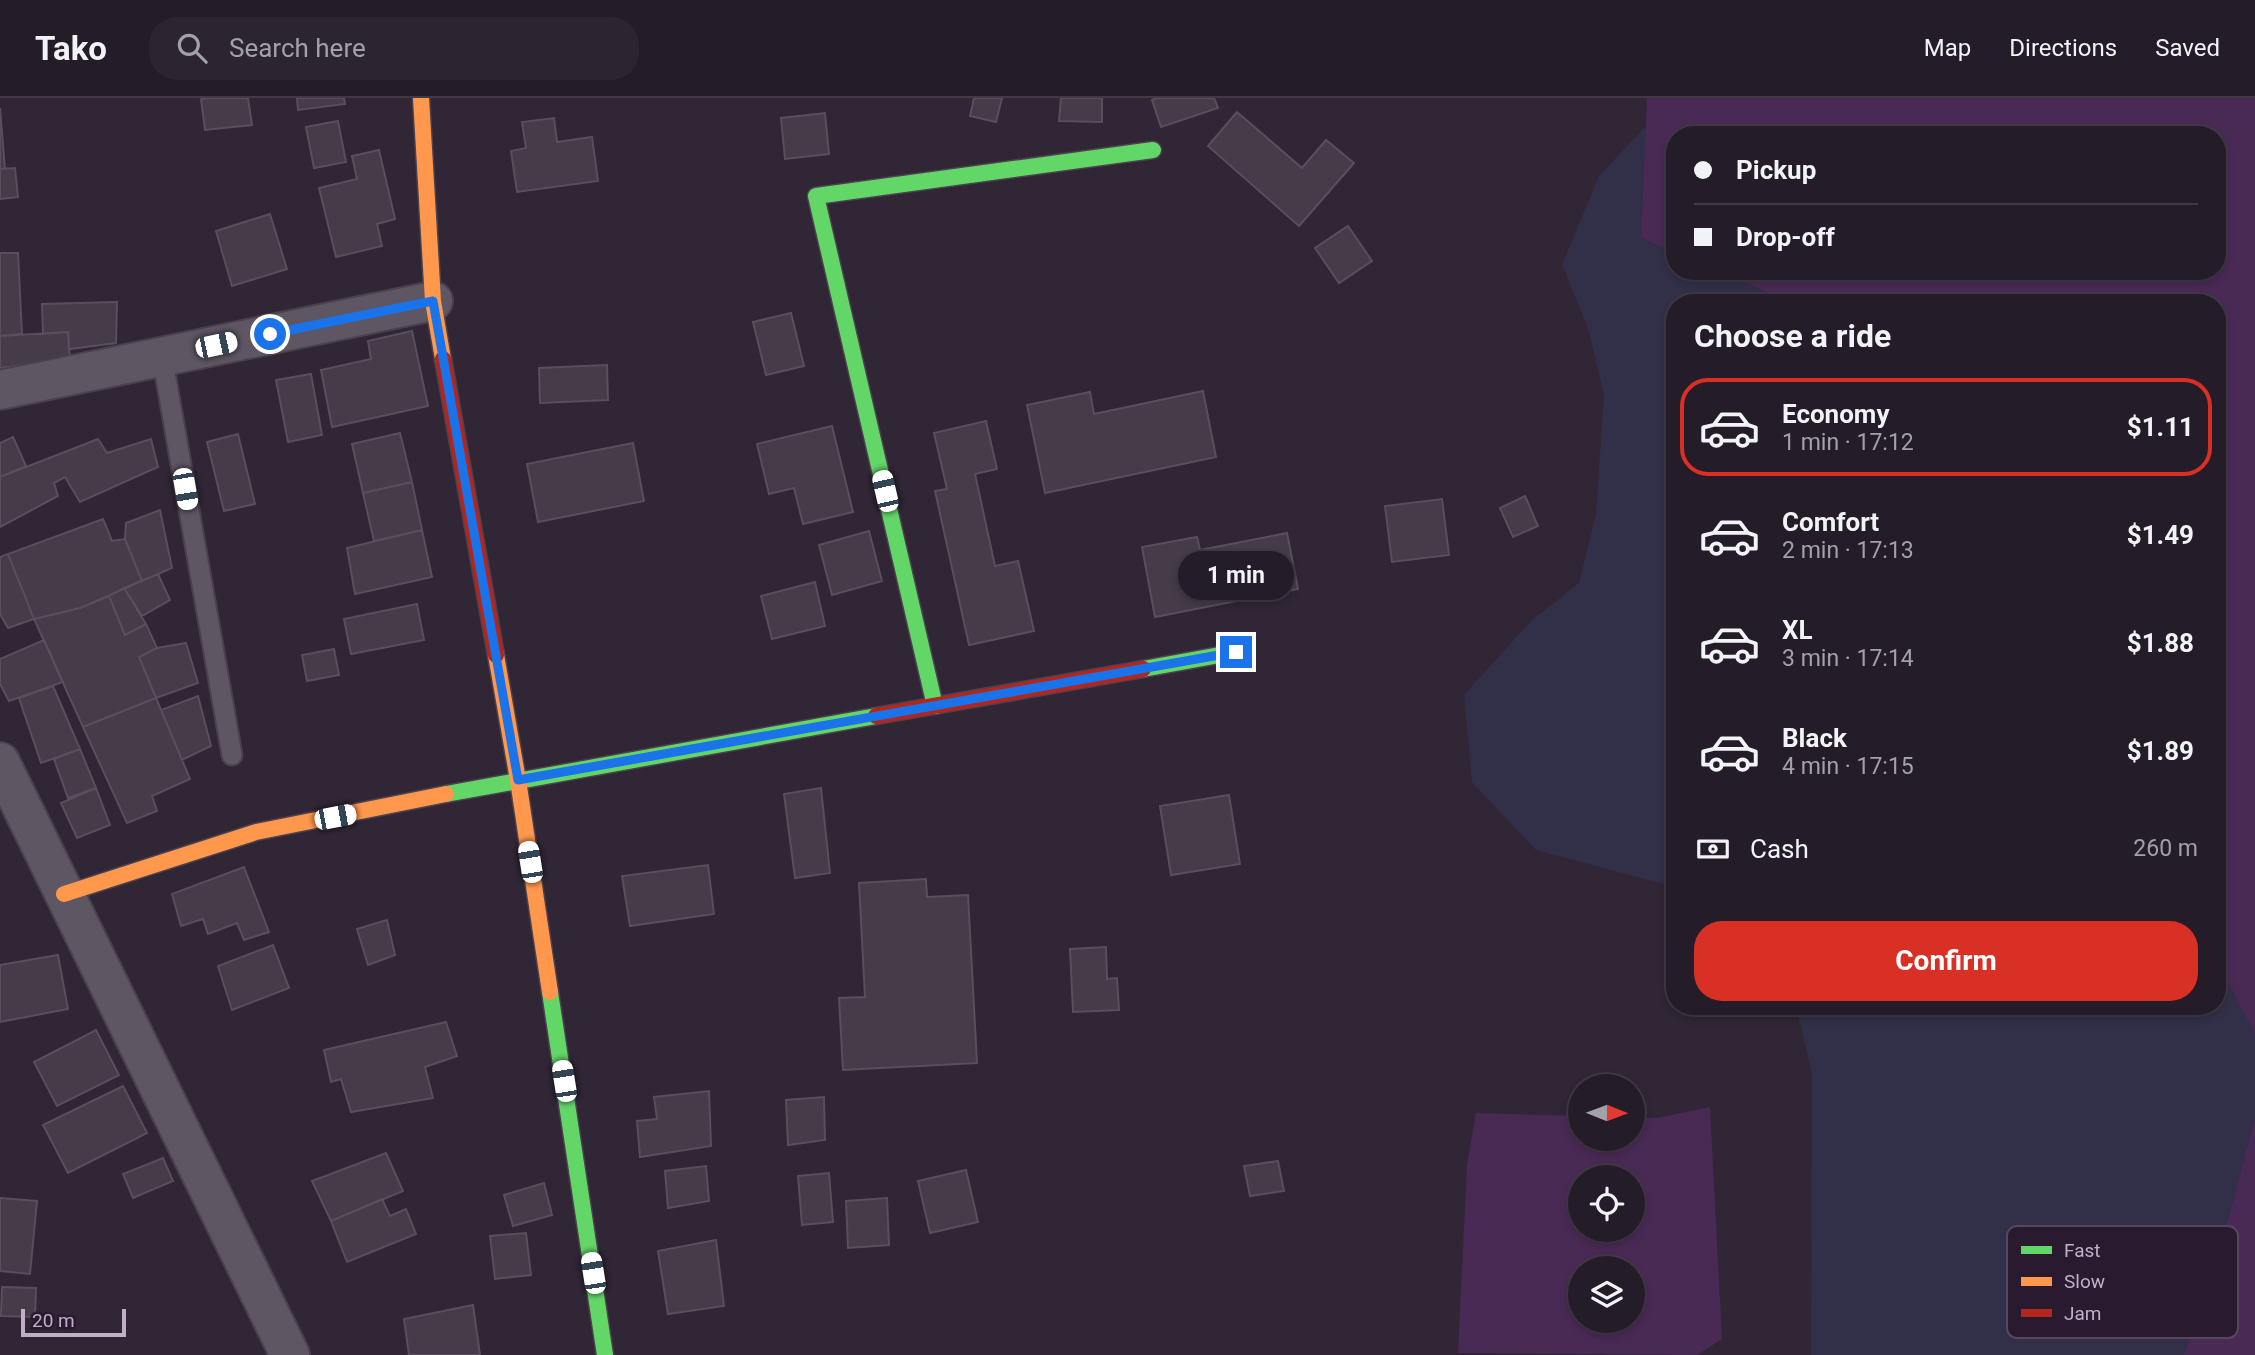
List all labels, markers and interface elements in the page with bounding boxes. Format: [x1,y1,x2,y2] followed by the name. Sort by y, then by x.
[149,17,639,80] search box
[35,29,107,68] text: Tako
[173,29,211,67] icon: search
[229,33,366,63] text: Search here
[1924,34,1971,62] text: Map
[2009,34,2117,62] text: Directions
[2155,34,2220,62] text: Saved
[1736,155,1816,185] text: Pickup
[1736,222,1835,252] text: Drop-off
[1694,317,1891,355] text: Choose a ride
[254,318,286,350] route start
[194,330,239,360] car
[1698,396,1761,459] icon: car
[1782,399,1889,429] text: Economy
[2127,412,2194,442] text: $1.11
[1782,429,1914,456] text: 1 min · 17:12
[172,466,199,512] car
[871,468,900,514] car
[1698,504,1761,567] icon: car
[1782,507,1879,537] text: Comfort
[2127,520,2194,550] text: $1.49
[1782,537,1914,564] text: 2 min · 17:13
[1178,550,1294,600] callout: 1 min
[1207,562,1265,589] text: 1 min
[1698,612,1761,675] icon: car
[1782,615,1813,645] text: XL
[2127,628,2194,658] text: $1.88
[1220,636,1252,668] route end
[1782,645,1914,672] text: 3 min · 17:14
[1698,720,1761,783] icon: car
[1782,723,1847,753] text: Black
[2127,736,2194,766] text: $1.89
[1782,753,1914,780] text: 4 min · 17:15
[313,803,358,831] car
[1694,830,1732,868] icon: cash
[1750,834,1809,864] text: Cash
[2133,835,2198,862] text: 260 m
[517,840,544,884] car
[1694,921,2198,1001] button: Confirm
[551,1059,578,1103] car
[1568,1074,1645,1152] north arrow
[1568,1074,1645,1333] map controls
[1568,1165,1645,1242] button: locate
[2007,1226,2238,1338] legend
[2064,1239,2101,1262] text: Fast
[580,1251,607,1295] car
[1568,1256,1645,1333] button: layers
[2064,1270,2105,1293] text: Slow
[2064,1302,2101,1325] text: Jam
[21,1306,126,1338] scale bar
[32,1309,75,1332] text: 20 m

